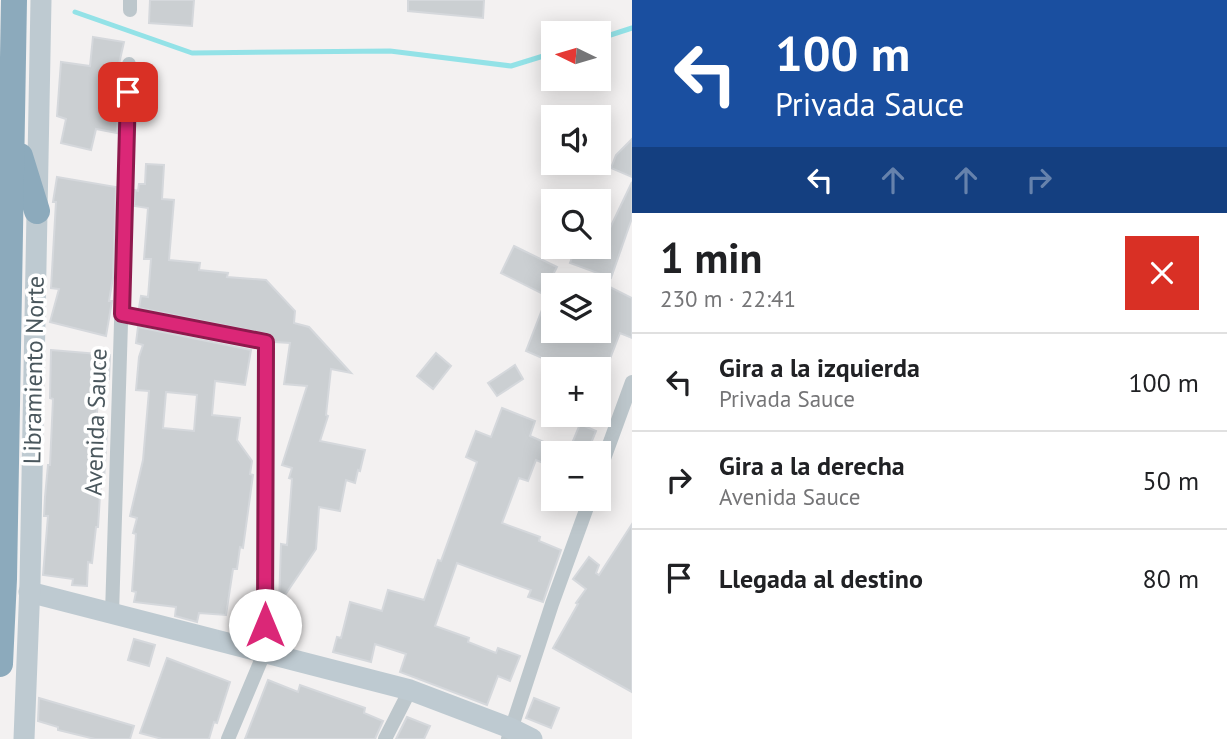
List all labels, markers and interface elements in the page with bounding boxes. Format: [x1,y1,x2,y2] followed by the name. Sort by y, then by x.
[541,21,611,91] north arrow
[541,21,611,511] map controls
[775,21,910,85] text: 100 m
[660,28,751,119] icon: left
[98,62,158,122] pin
[109,73,147,111] icon: arrive
[775,83,964,125] text: Privada Sauce
[541,105,611,175] button: sound
[801,161,839,199] icon: left
[874,161,912,199] icon: ahead
[947,161,985,199] icon: ahead
[1020,161,1058,199] icon: right
[541,189,611,259] button: search
[660,230,762,285] text: 1 min
[1125,236,1199,310] button: close
[541,273,611,343] button: layers
[16,276,51,464] street label: Libramiento Norte
[660,284,796,313] text: 230 m · 22:41
[77,348,114,496] street label: Avenida Sauce
[719,351,920,384] text: Gira a la izquierda
[541,357,611,427] button: +
[660,363,698,401] icon: left
[1128,366,1199,399] text: 100 m
[719,384,855,413] text: Privada Sauce
[541,441,611,511] button: −
[719,449,905,482] text: Gira a la derecha
[660,461,698,499] icon: right
[1143,464,1199,497] text: 50 m
[719,482,860,511] text: Avenida Sauce
[660,559,698,597] icon: arrive
[719,562,923,595] text: Llegada al destino
[1143,562,1199,595] text: 80 m
[228,588,302,662] position arrow

